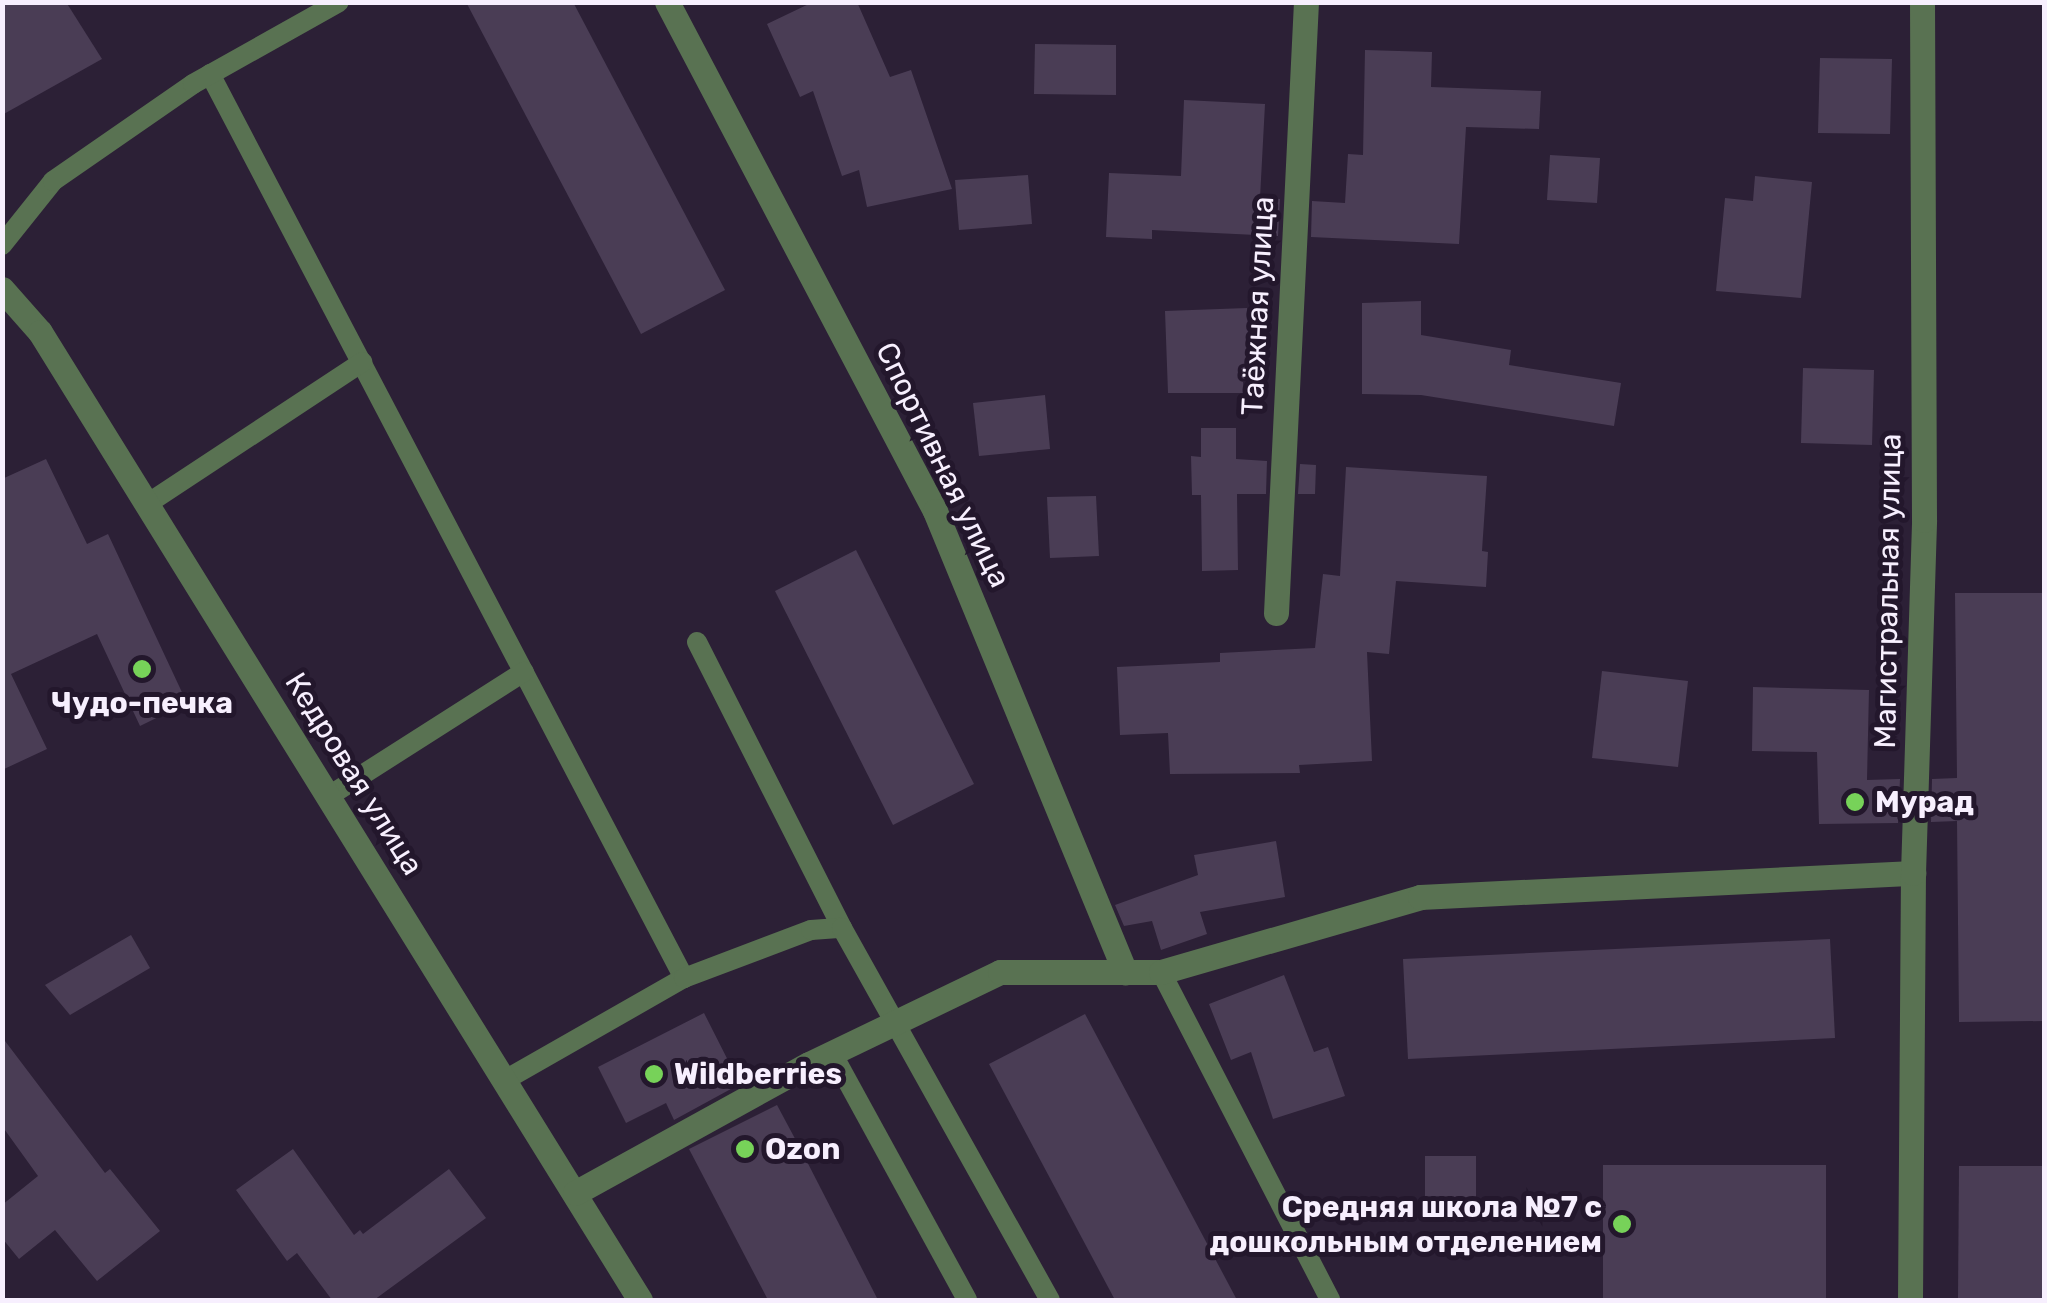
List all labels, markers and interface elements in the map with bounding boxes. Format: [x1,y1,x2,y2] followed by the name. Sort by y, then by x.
[1234,195,1282,417] street label: Таёжная улица
[868,337,1018,593] street label: Спортивная улица
[1867,433,1909,749] street label: Магистральная улица
[131,658,153,680] marker: Чудо-печка
[277,666,431,882] street label: Кедровая улица
[51,685,233,721] place label: Чудо-печка
[1875,784,1974,820] place label: Мурад
[1844,791,1866,813] marker: Мурад
[674,1056,842,1092] place label: Wildberries
[643,1063,665,1085] marker: Wildberries
[765,1131,840,1167] place label: Ozon
[734,1138,756,1160] marker: Ozon
[1210,1189,1602,1260] place label: Средняя школа №7 с дошкольным отделением
[1611,1213,1633,1235] marker: Средняя школа №7 с дошкольным отделением

